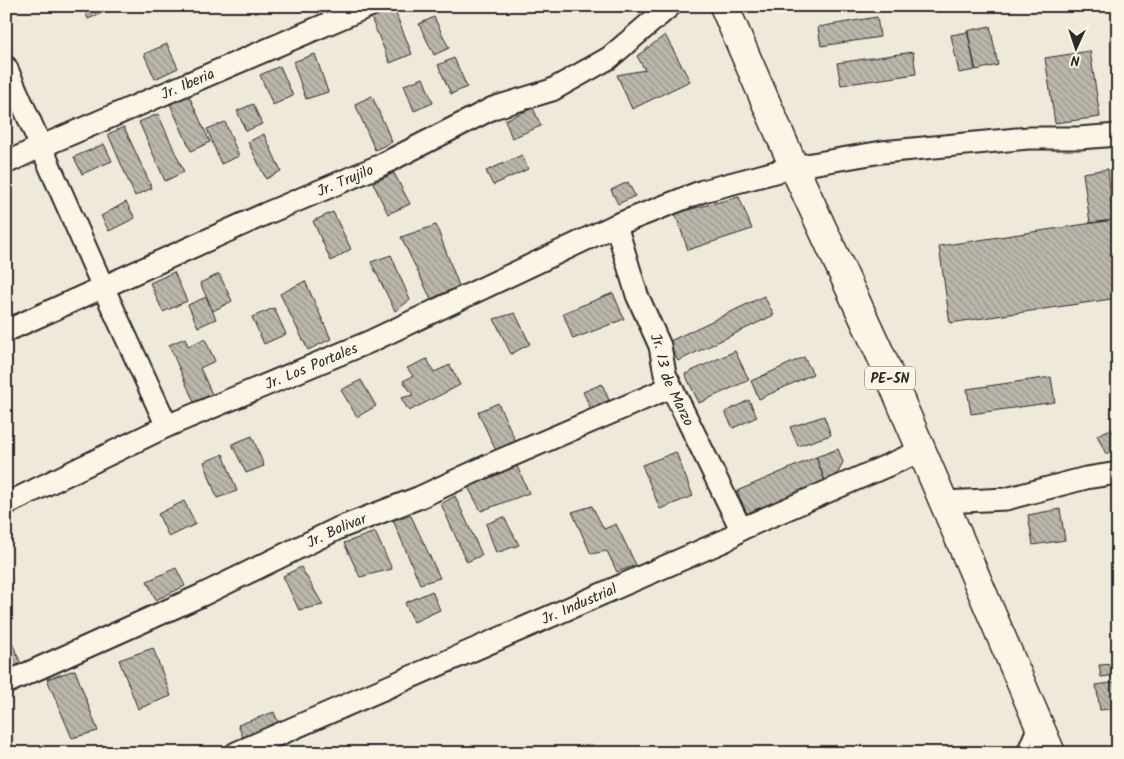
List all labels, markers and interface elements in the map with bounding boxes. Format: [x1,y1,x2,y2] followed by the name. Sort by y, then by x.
[1052,22,1102,72] north arrow
[1070,49,1080,71] text: N
[157,63,219,107] street label: Jr. Iberia
[313,159,378,204] street label: Jr. Trujilo
[643,329,700,431] street label: Jr. 13 de Marzo
[261,337,362,397] street label: Jr. Los Portales
[865,366,915,389] road number: PE-5N
[303,507,371,555] street label: Jr. Bolivar
[538,578,621,632] street label: Jr. Industrial

